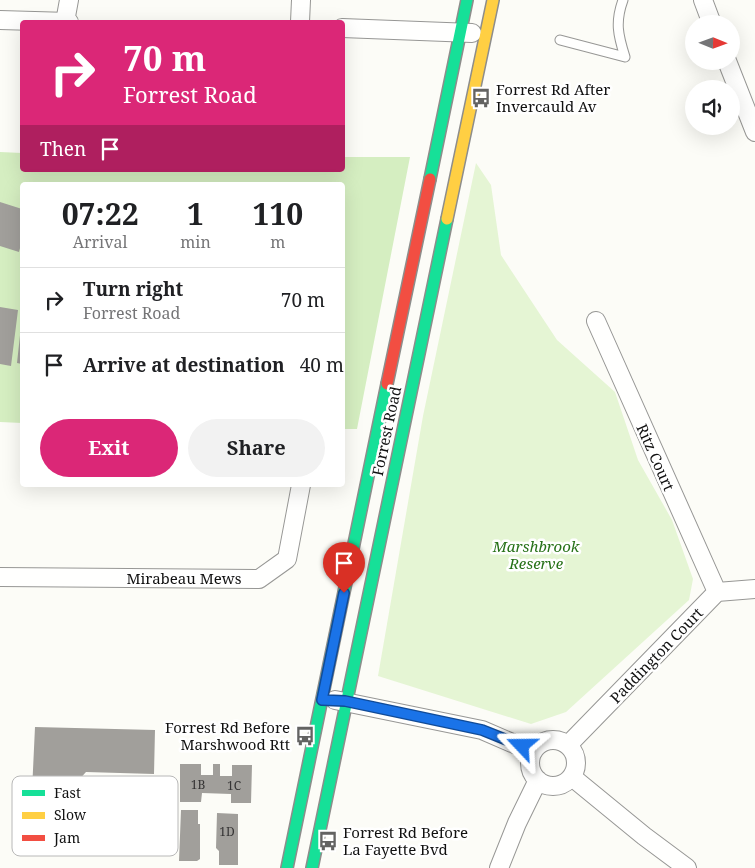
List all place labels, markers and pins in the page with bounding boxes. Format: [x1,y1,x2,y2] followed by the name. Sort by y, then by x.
[496,79,610,116] place label: Forrest Rd After Invercauld Av
[470,87,492,109] bus stop icon: Forrest Rd After Invercauld Av
[323,542,365,593] pin
[165,717,290,754] place label: Forrest Rd Before Marshwood Rtt
[294,725,316,747] bus stop icon: Forrest Rd Before Marshwood Rtt
[343,822,468,859] place label: Forrest Rd Before La Fayette Bvd
[317,830,339,852] bus stop icon: Forrest Rd Before La Fayette Bvd

